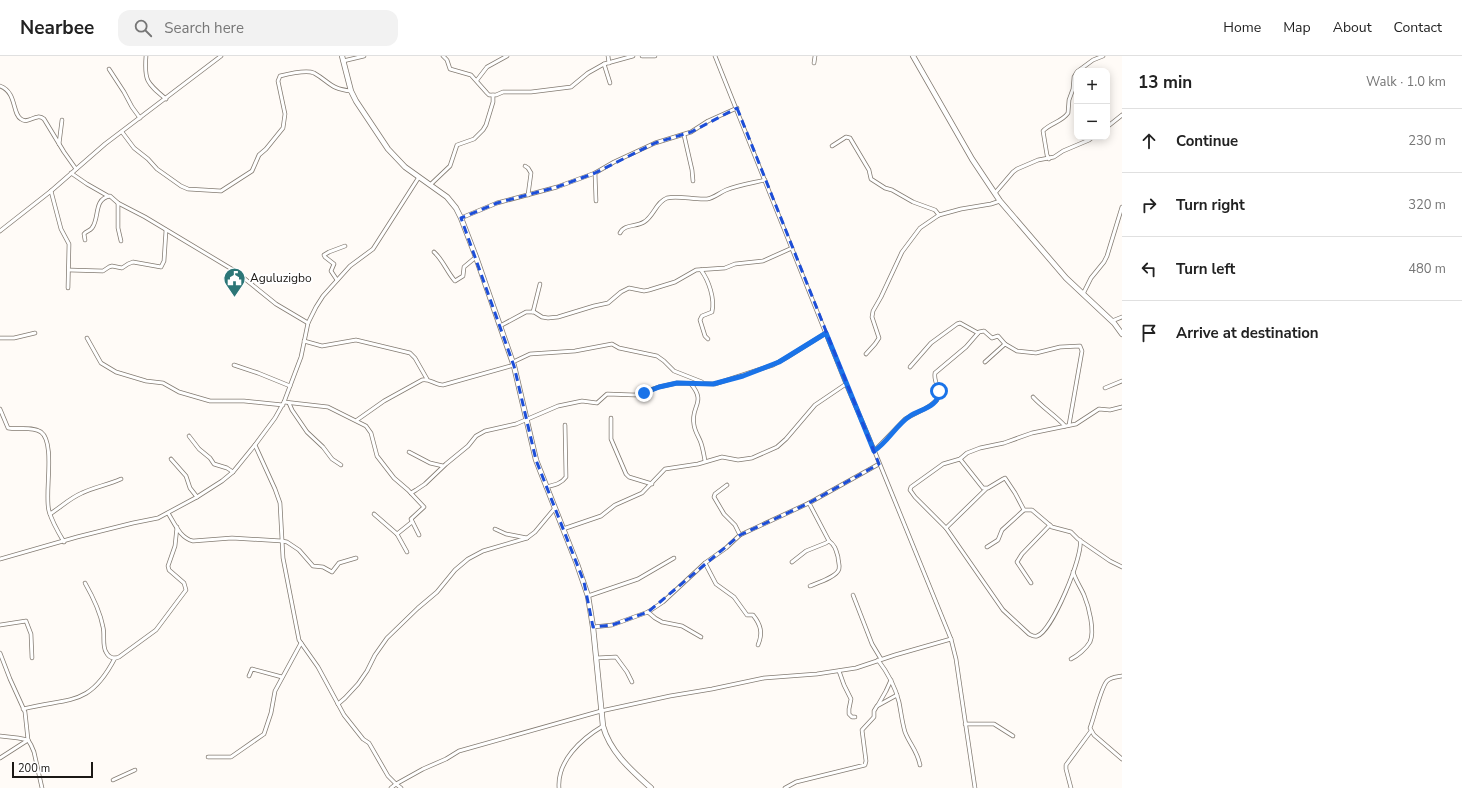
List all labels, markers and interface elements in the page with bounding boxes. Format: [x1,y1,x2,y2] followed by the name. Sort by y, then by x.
[118,10,398,46] search box
[20,15,94,41] text: Nearbee
[132,17,154,39] icon: search
[164,18,244,38] text: Search here
[1223,18,1261,37] text: Home
[1283,18,1311,37] text: Map
[1333,18,1372,37] text: About
[1394,18,1442,37] text: Contact
[1074,68,1110,140] map controls
[1074,68,1110,104] button: +
[1138,71,1192,94] text: 13 min
[1366,73,1446,91] text: Walk · 1.0 km
[1074,104,1110,140] button: −
[1138,130,1160,152] icon: ahead
[1176,131,1238,151] text: Continue
[1408,132,1446,150] text: 230 m
[1138,194,1160,216] icon: right
[1176,195,1245,215] text: Turn right
[1408,196,1446,214] text: 320 m
[1138,258,1160,280] icon: left
[1176,259,1235,279] text: Turn left
[1408,260,1446,278] text: 480 m
[222,265,248,298] public building icon: Aguluzigbo
[250,270,312,286] place label: Aguluzigbo
[1138,322,1160,344] icon: arrive
[1176,323,1319,343] text: Arrive at destination
[930,382,948,400] route start
[635,384,653,402] route end
[12,760,93,779] scale bar
[18,761,50,776] text: 200 m

